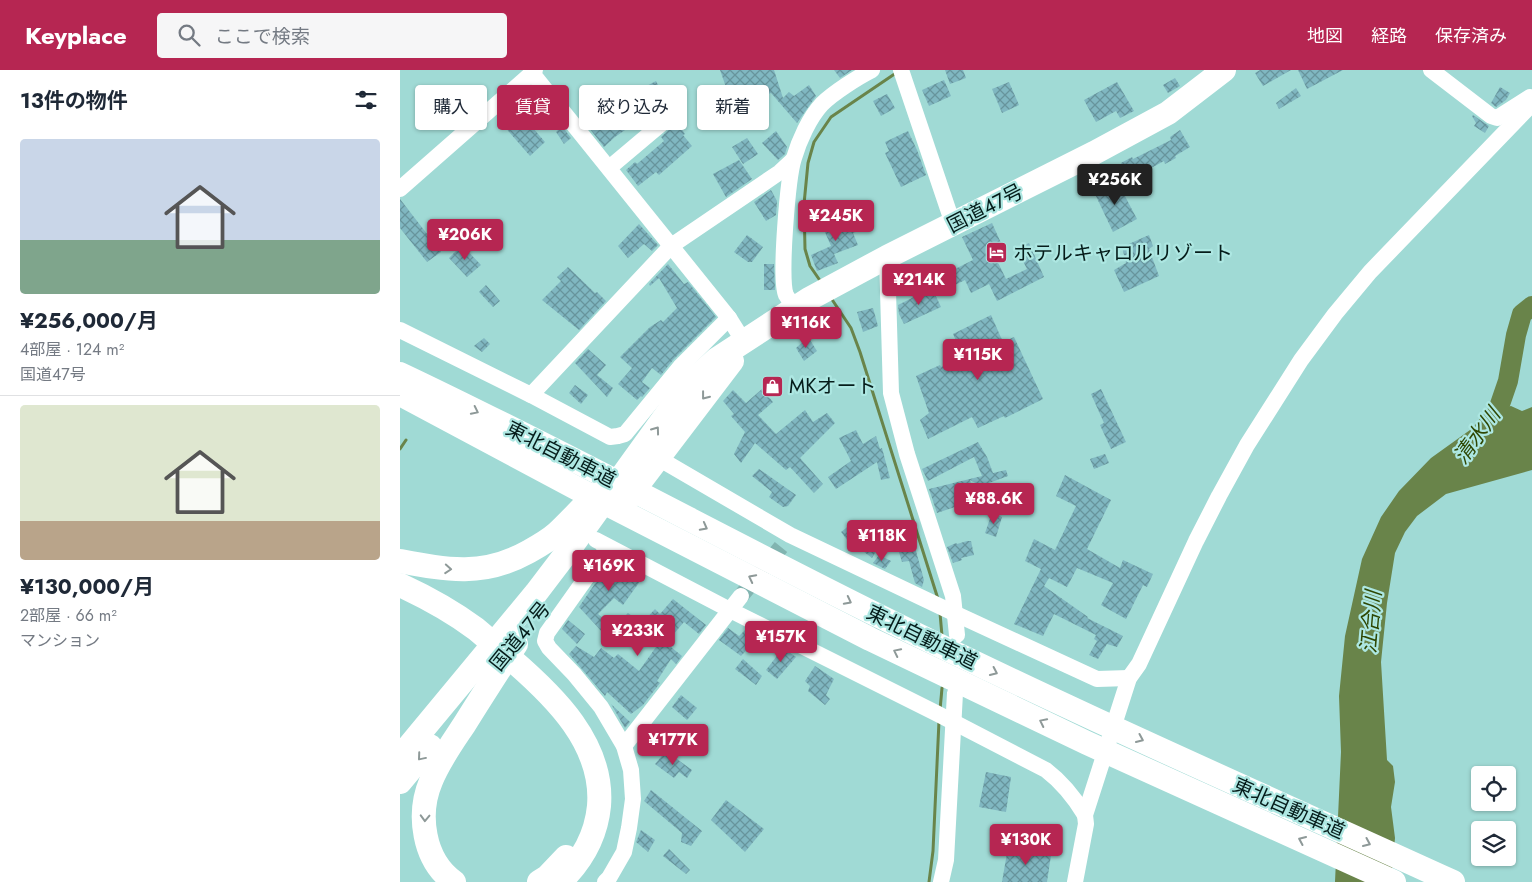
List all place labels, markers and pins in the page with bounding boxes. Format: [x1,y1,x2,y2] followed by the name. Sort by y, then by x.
[1080,164,1150,206] pin: ¥256K
[801,200,871,242] pin: ¥245K
[430,218,500,261] pin: ¥206K
[1013,239,1233,268] place label: ホテルキャロルリゾート
[985,241,1009,265] hotel icon: ホテルキャロルリゾート
[884,264,954,306] pin: ¥214K
[771,306,841,349] pin: ¥116K
[943,338,1013,381] pin: ¥115K
[789,372,877,401] place label: MKオート
[761,374,785,398] shop icon: MKオート
[953,482,1035,525] pin: ¥88.6K
[847,520,917,562] pin: ¥118K
[574,550,644,592] pin: ¥169K
[603,614,673,657] pin: ¥233K
[746,620,816,663] pin: ¥157K
[638,724,708,766] pin: ¥177K
[991,824,1061,866] pin: ¥130K

